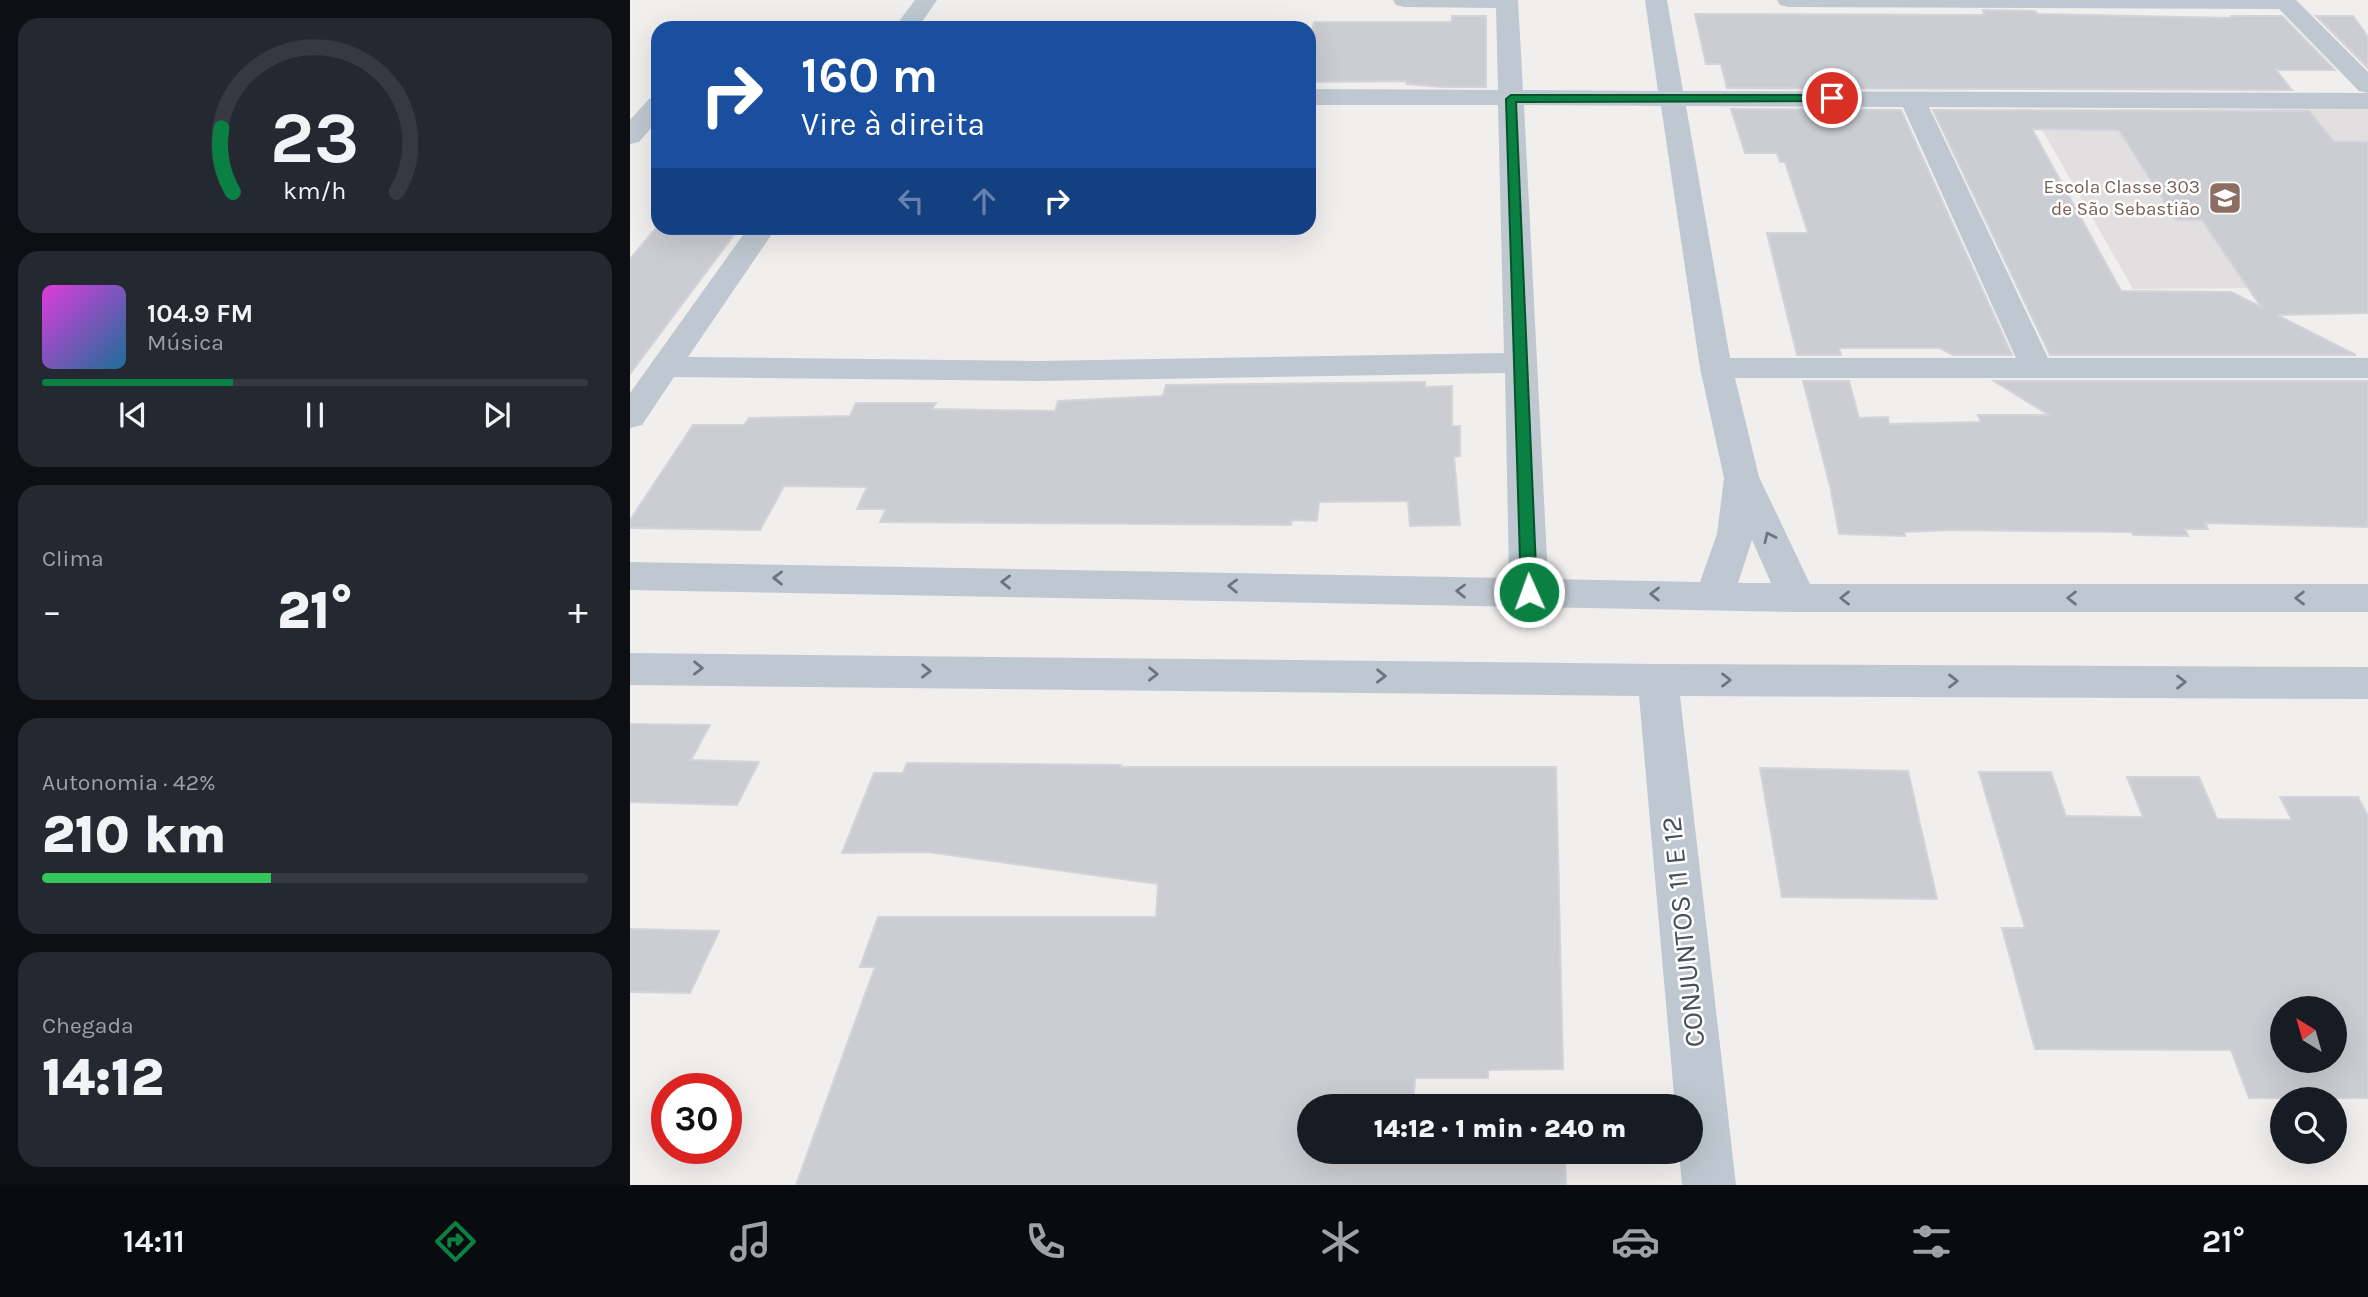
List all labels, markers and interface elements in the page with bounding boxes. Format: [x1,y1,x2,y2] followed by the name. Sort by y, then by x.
[801,47,938,104] text: 160 m
[686,49,777,140] icon: right
[1802,68,1862,128] pin
[1813,79,1851,117] icon: arrive
[270,95,360,180] text: 23
[801,106,985,143] text: Vire à direita
[283,176,347,205] text: km/h
[2043,176,2200,220] place label: Escola Classe 303 de São Sebastião
[2206,179,2244,217] school or university icon: Escola Classe 303 de São Sebastião
[892,182,930,220] icon: left
[965,182,1003,220] icon: ahead
[1038,182,1076,220] icon: right
[147,298,253,329] text: 104.9 FM
[147,329,224,356] text: Música
[114,396,152,434] icon: previous
[296,396,334,434] icon: pause
[478,396,516,434] icon: next
[1763,532,1777,545] one-way arrow
[42,545,104,572] text: Clima
[1492,555,1566,629] position arrow
[773,570,783,586] one-way arrow
[1000,575,1011,590] one-way arrow
[1228,579,1239,594] one-way arrow
[277,580,353,641] text: 21°
[1455,583,1466,598] one-way arrow
[1649,587,1660,602] one-way arrow
[42,589,62,634] text: −
[568,589,588,634] text: +
[1839,590,1850,606] one-way arrow
[2067,590,2077,606] one-way arrow
[2294,590,2305,606] one-way arrow
[693,660,704,676] one-way arrow
[921,663,931,679] one-way arrow
[1148,666,1159,682] one-way arrow
[1375,669,1386,684] one-way arrow
[1721,672,1732,688] one-way arrow
[1949,673,1959,689] one-way arrow
[2176,674,2187,690] one-way arrow
[42,769,216,796] text: Autonomia · 42%
[42,804,226,865] text: 210 km
[1654,815,1712,1049] street label: CONJUNTOS 11 E 12
[2270,996,2347,1073] north arrow
[2270,996,2347,1164] map controls
[42,1012,134,1039] text: Chegada
[42,1047,164,1108] text: 14:12
[651,1073,742,1164] speed limit sign: 30
[2270,1087,2347,1164] button: search
[1374,1113,1626,1144] text: 14:12 · 1 min · 240 m
[431,1217,480,1266] icon: directions
[726,1217,775,1266] icon: music
[1021,1217,1070,1266] icon: phone
[1316,1217,1365,1266] icon: climate
[1611,1217,1660,1266] icon: car
[1907,1217,1956,1266] icon: filters
[123,1223,185,1260] text: 14:11
[2202,1223,2245,1260] text: 21°

